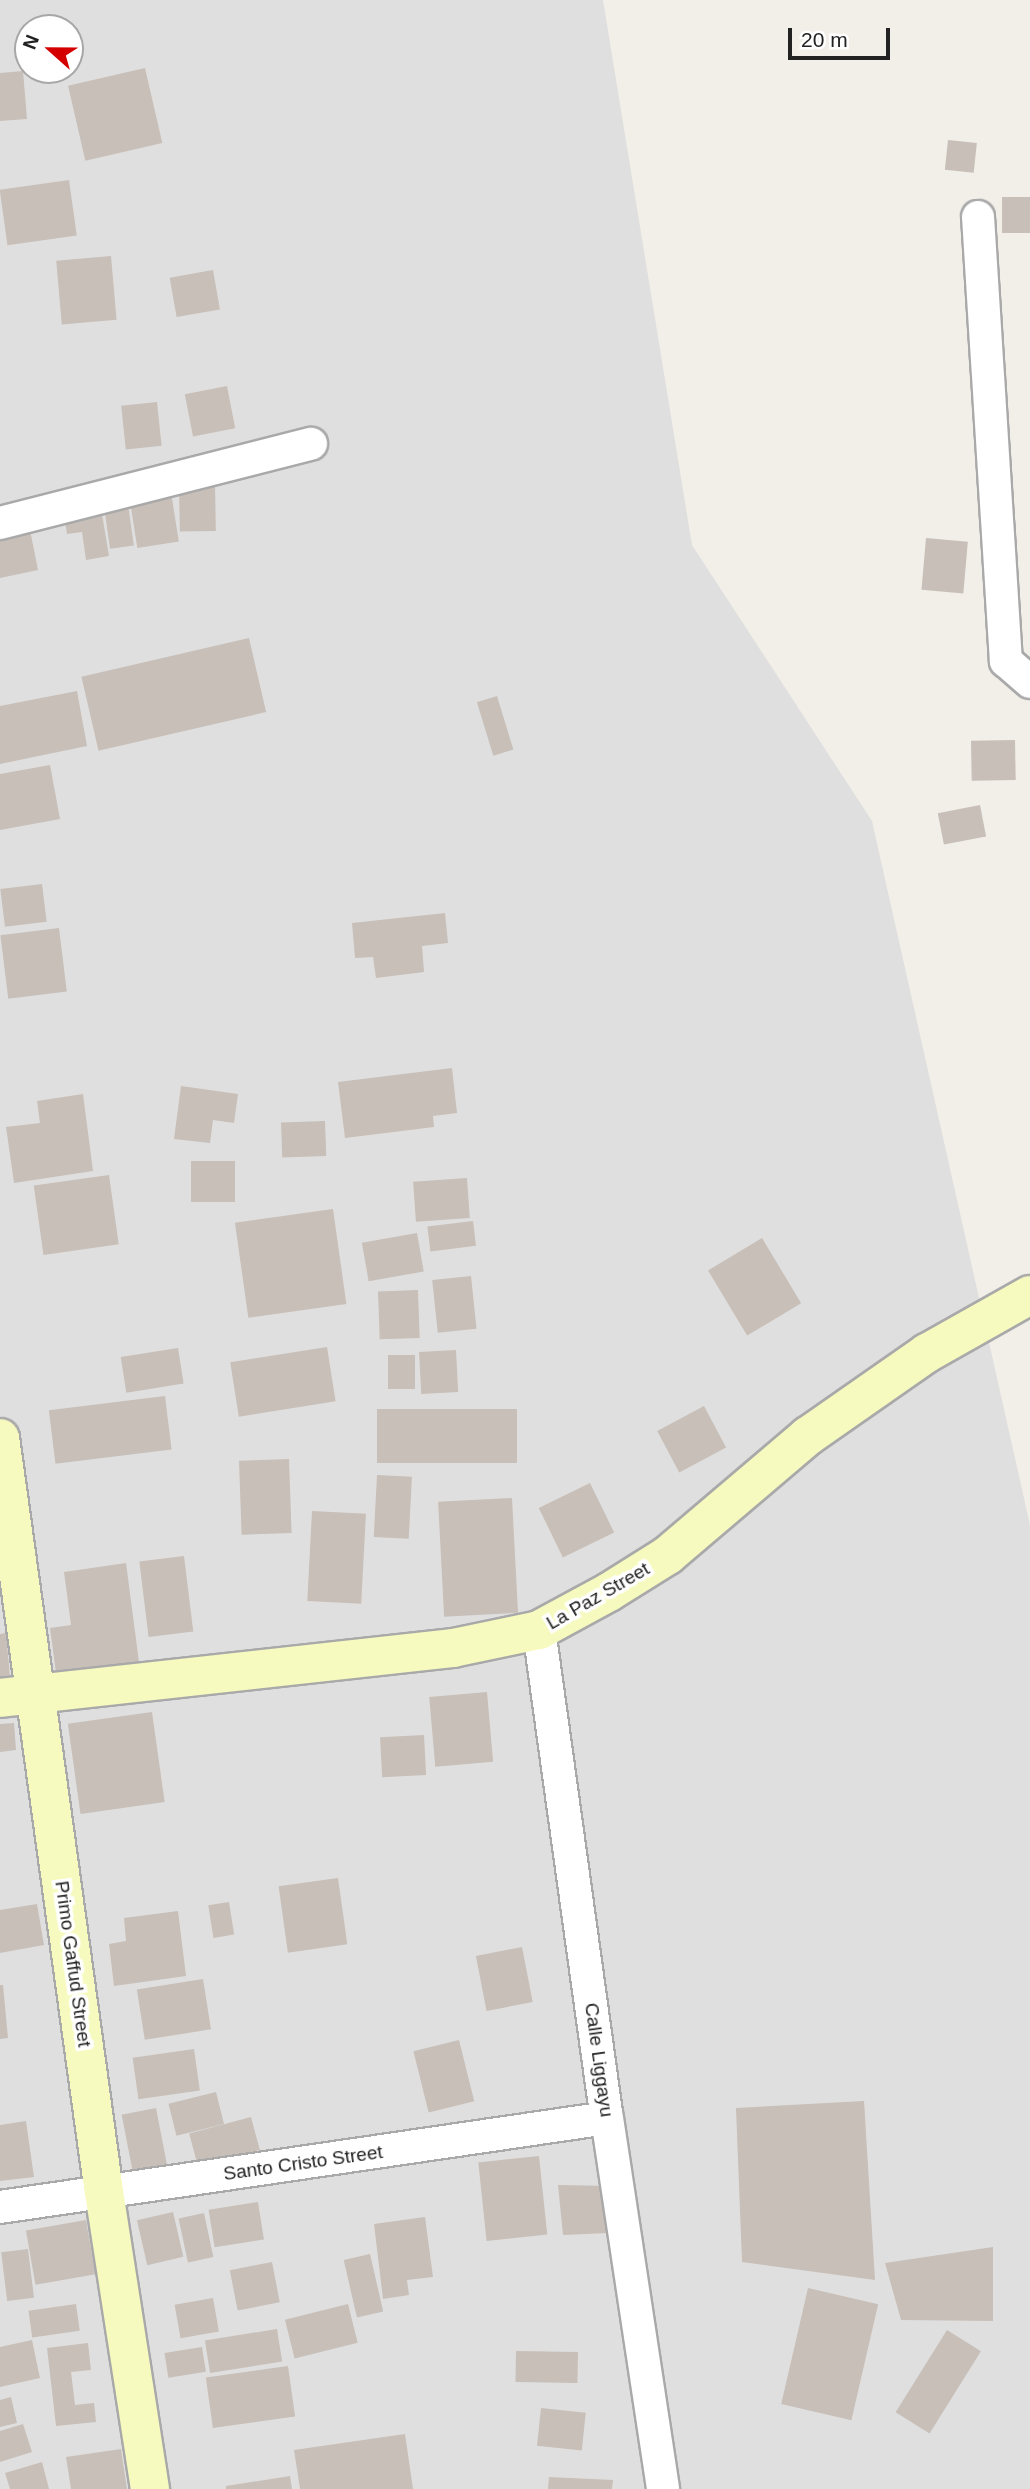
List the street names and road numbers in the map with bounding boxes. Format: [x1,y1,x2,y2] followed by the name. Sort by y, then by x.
[542,1557,654,1635] street label: La Paz Street
[50,1879,96,2049] street label: Primo Gaffud Street
[580,2001,618,2119] street label: Calle Liggayu
[222,2141,384,2185] street label: Santo Cristo Street

